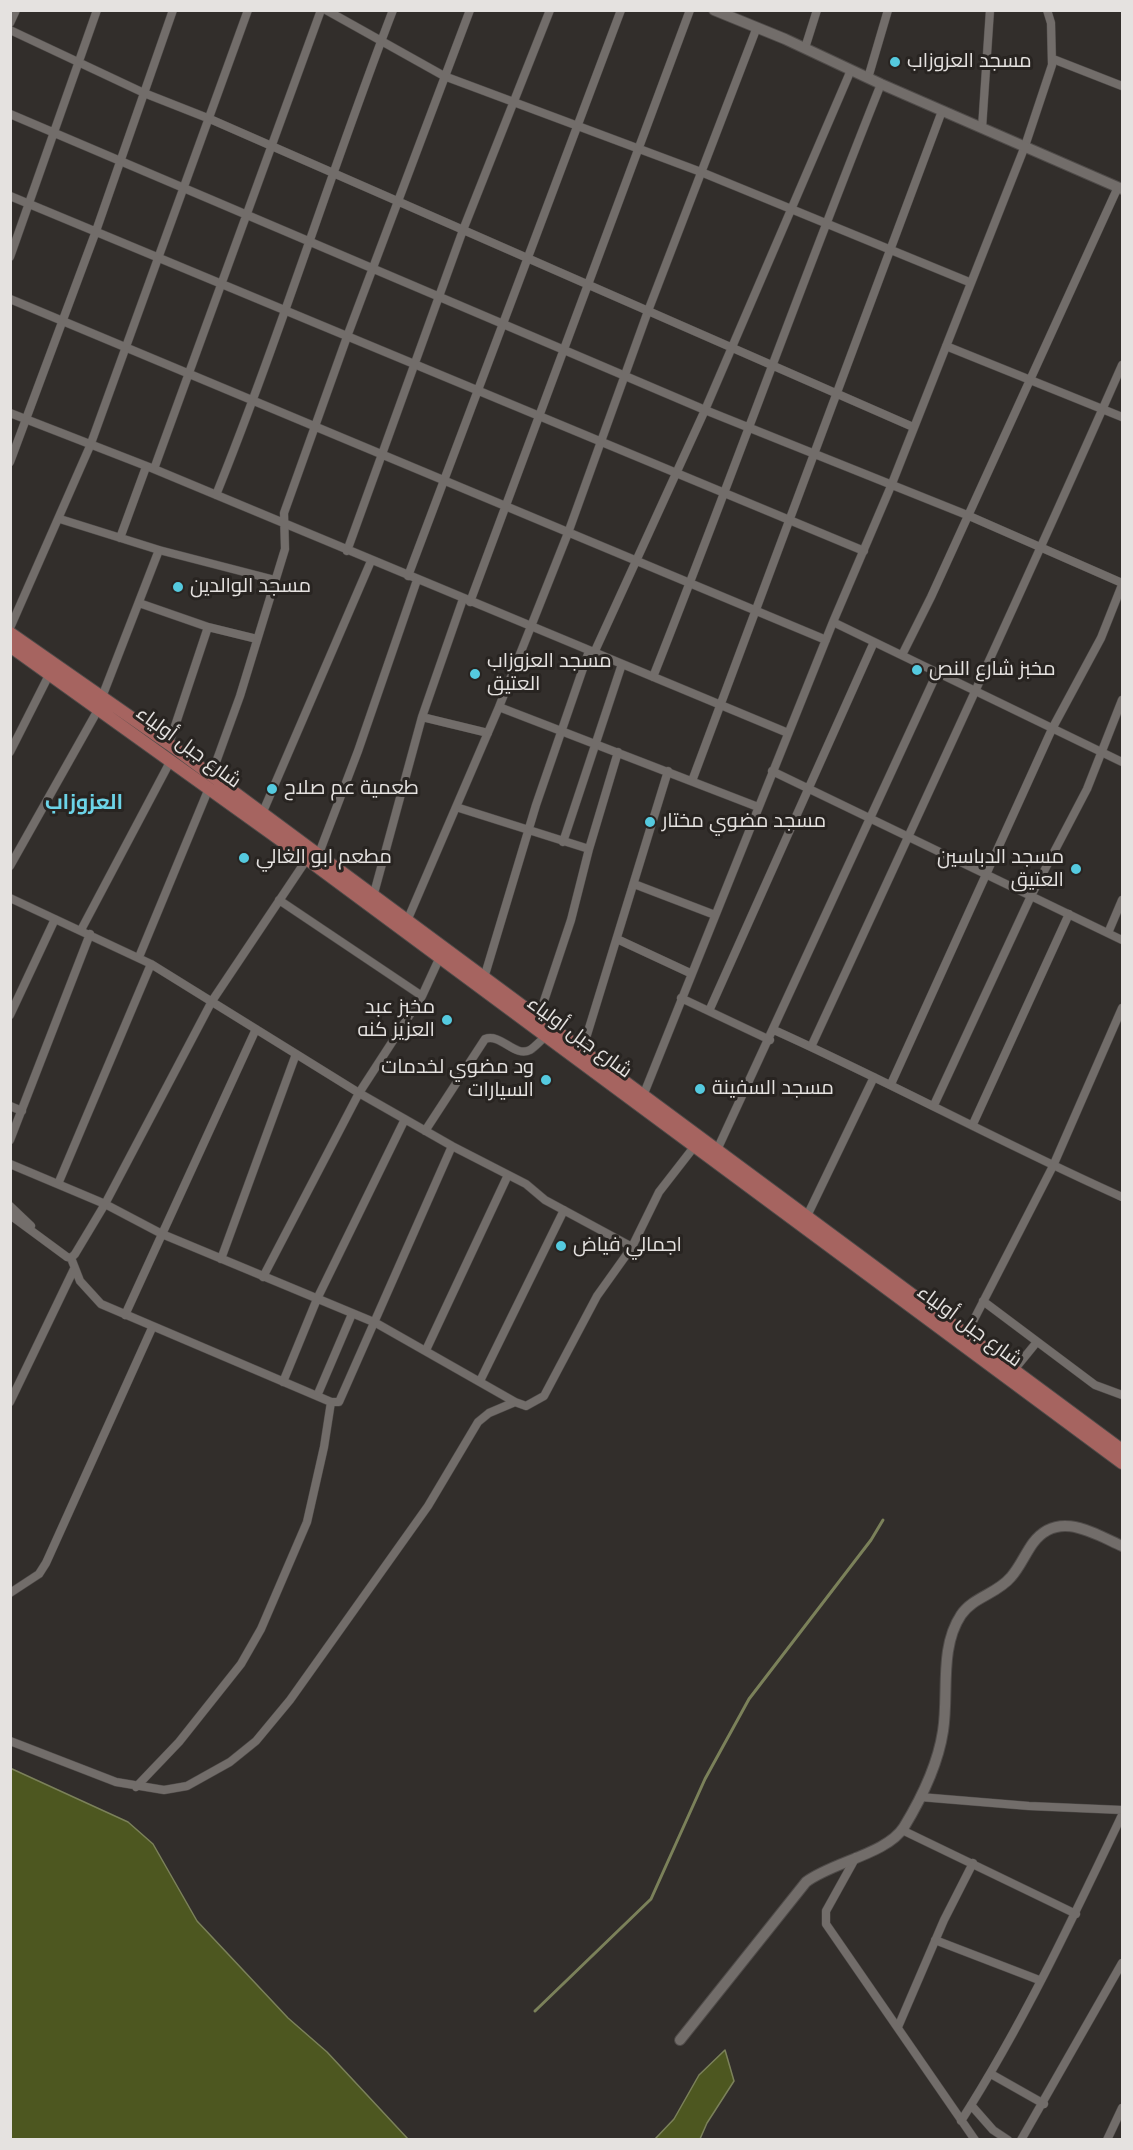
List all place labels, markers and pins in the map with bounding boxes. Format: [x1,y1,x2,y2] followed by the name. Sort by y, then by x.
[907,50,1032,74] place label: مسجد العزوزاب
[888,55,902,69] marker: مسجد العزوزاب
[190,575,311,599] place label: مسجد الوالدين
[171,580,185,594] marker: مسجد الوالدين
[487,650,612,697] place label: مسجد العزوزاب العتيق
[929,658,1056,682] place label: مخبز شارع النص
[910,663,924,677] marker: مخبز شارع النص
[468,667,482,681] marker: مسجد العزوزاب العتيق
[284,777,419,801] place label: طعمية عم صلاح
[265,782,279,796] marker: طعمية عم صلاح
[662,810,826,834] place label: مسجد مضوي مختار
[643,815,657,829] marker: مسجد مضوي مختار
[256,846,392,870] place label: مطعم ابو الغالي
[937,846,1064,893] place label: مسجد الدباسين العتيق
[237,851,251,865] marker: مطعم ابو الغالي
[1069,862,1083,876] marker: مسجد الدباسين العتيق
[358,996,435,1043] place label: مخبز عبد العزيز كنه
[440,1013,454,1027] marker: مخبز عبد العزيز كنه
[381,1056,534,1103] place label: ود مضوي لخدمات السيارات
[539,1073,553,1087] marker: ود مضوي لخدمات السيارات
[712,1077,834,1101] place label: مسجد السفينة
[693,1082,707,1096] marker: مسجد السفينة
[573,1234,682,1258] place label: اجمالي فياض
[554,1239,568,1253] marker: اجمالي فياض

